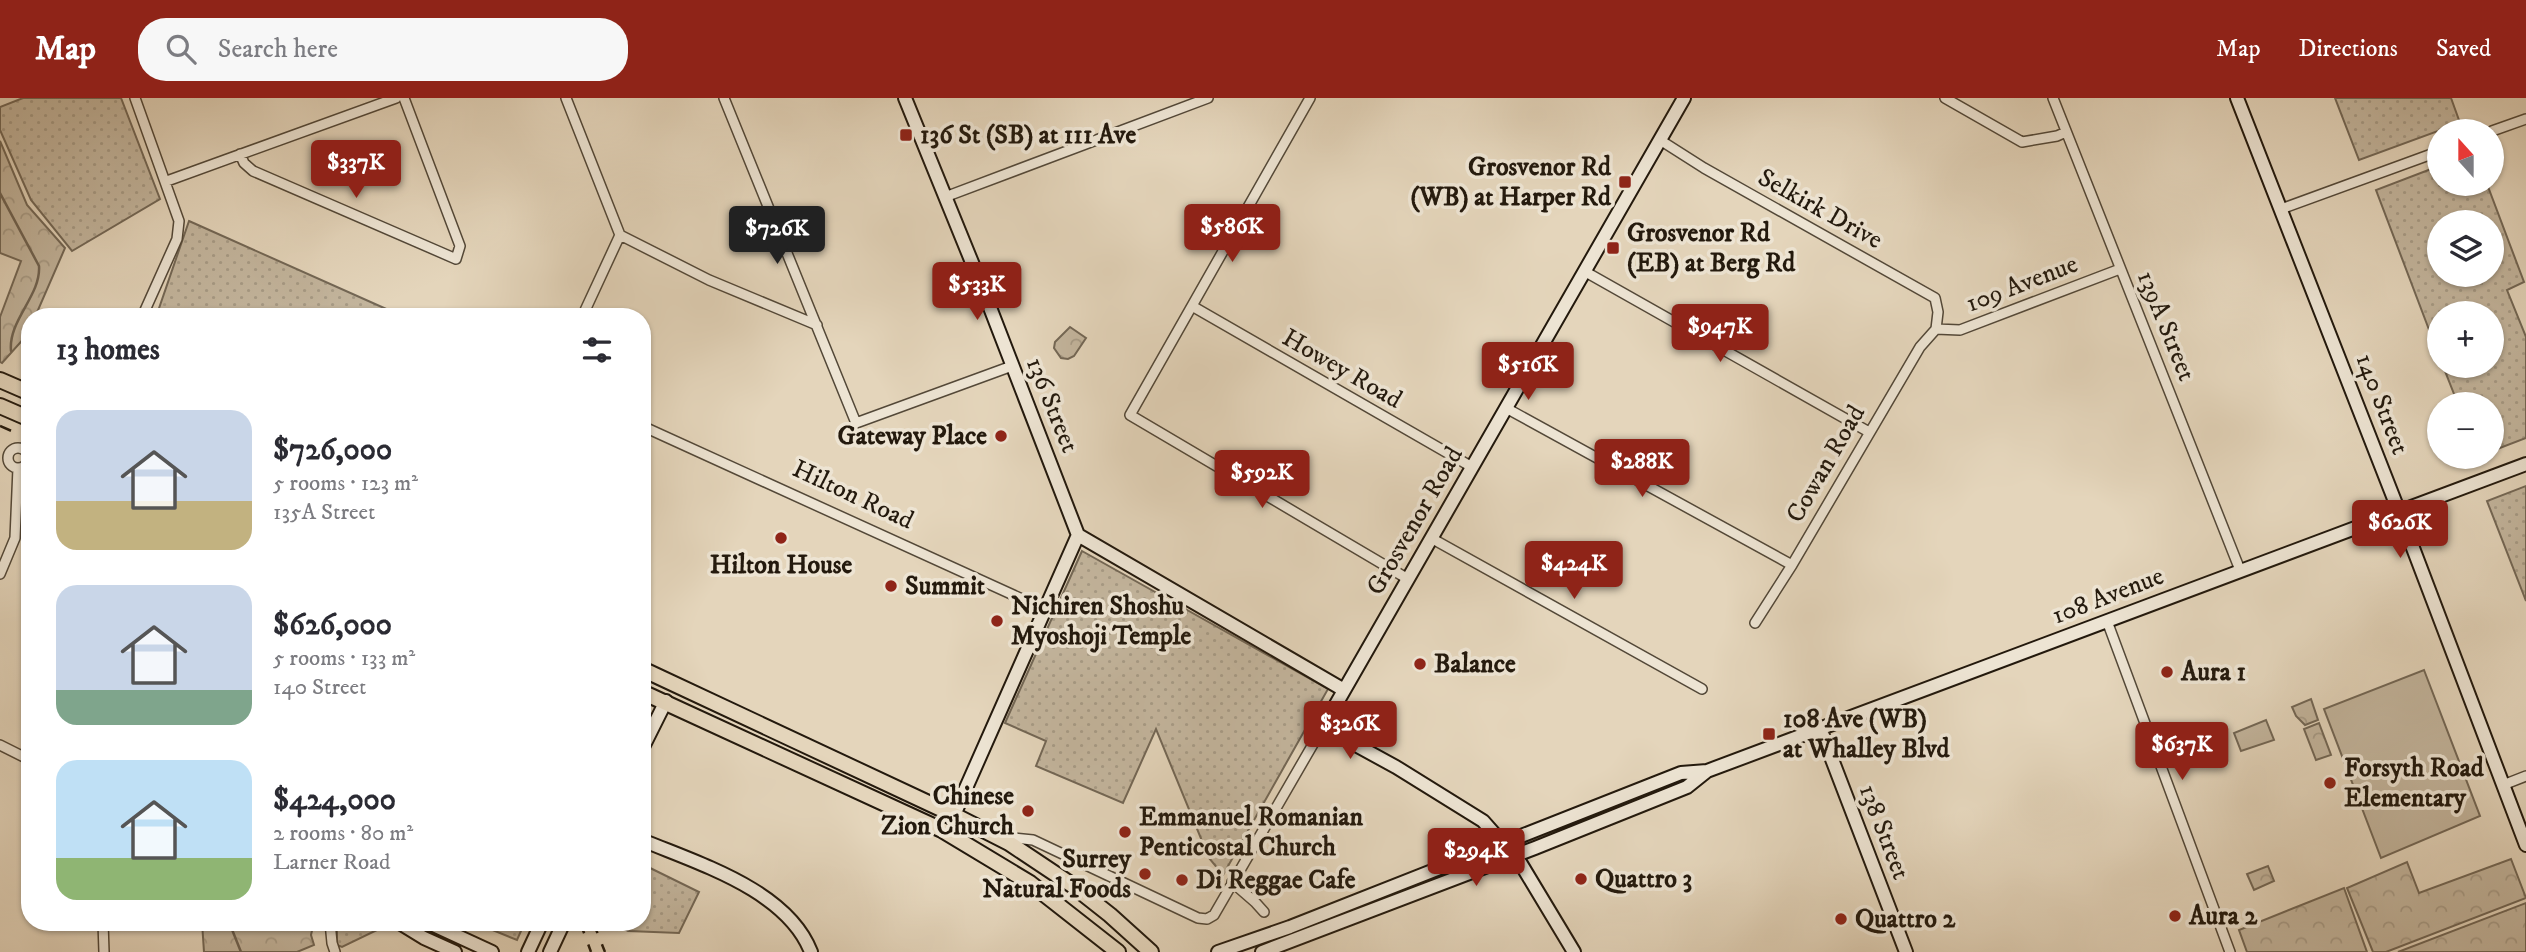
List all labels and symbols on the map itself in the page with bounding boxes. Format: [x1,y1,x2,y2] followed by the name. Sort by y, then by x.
[920,119,1136,152] place label: 136 St (SB) at 111 Ave
[2427,119,2504,196] north arrow
[898,127,914,143] marker: 136 St (SB) at 111 Ave
[307,140,405,200] pin: $337K
[1410,151,1612,214] place label: Grosvenor Rd (WB) at Harper Rd
[1752,161,1888,257] street label: Selkirk Drive
[1617,174,1633,190] marker: Grosvenor Rd (WB) at Harper Rd
[1183,204,1281,264] pin: $586K
[728,206,826,266] pin: $726K
[1627,217,1796,280] place label: Grosvenor Rd (EB) at Berg Rd
[1605,240,1621,256] marker: Grosvenor Rd (EB) at Berg Rd
[1961,248,2083,320] street label: 109 Avenue
[928,262,1026,322] pin: $533K
[2129,266,2203,386] street label: 139A Street
[1671,304,1769,364] pin: $947K
[1276,321,1408,417] street label: Howey Road
[1479,342,1577,402] pin: $516K
[2348,349,2416,459] street label: 140 Street
[1018,353,1086,457] street label: 136 Street
[1779,399,1873,529] street label: Cowan Road
[837,420,987,453] place label: Gateway Place
[993,428,1009,444] marker: Gateway Place
[1593,440,1691,499] pin: $288K
[1359,441,1471,601] street label: Grosvenor Road
[1213,450,1311,510] pin: $592K
[787,453,919,537] street label: Hilton Road
[2351,500,2449,560] pin: $626K
[773,530,789,546] marker: Hilton House
[1525,542,1623,601] pin: $424K
[710,549,852,582] place label: Hilton House
[2047,560,2169,632] street label: 108 Avenue
[905,570,986,603] place label: Summit
[883,578,899,594] marker: Summit
[1011,590,1191,653] place label: Nichiren Shoshu Myoshoji Temple
[989,613,1005,629] marker: Nichiren Shoshu Myoshoji Temple
[1434,648,1516,681] place label: Balance
[1412,656,1428,672] marker: Balance
[2180,656,2246,689] place label: Aura 1
[2159,664,2175,680] marker: Aura 1
[1301,702,1399,761] pin: $326K
[1783,703,1951,766] place label: 108 Ave (WB) at Whalley Blvd
[2133,722,2231,782] pin: $637K
[1761,726,1777,742] marker: 108 Ave (WB) at Whalley Blvd
[2344,752,2485,815] place label: Forsyth Road Elementary
[2322,775,2338,791] marker: Forsyth Road Elementary
[881,780,1014,843] place label: Chinese Zion Church
[1851,780,1917,884] street label: 138 Street
[1139,801,1363,864] place label: Emmanuel Romanian Penticostal Church
[1020,803,1036,819] marker: Chinese Zion Church
[1117,824,1133,840] marker: Emmanuel Romanian Penticostal Church
[1427,828,1525,888] pin: $294K
[982,843,1132,906] place label: Surrey Natural Foods
[1595,863,1692,896] place label: Quattro 3
[1196,864,1356,897] place label: Di Reggae Cafe
[1137,866,1153,882] marker: Surrey Natural Foods
[1573,871,1589,887] marker: Quattro 3
[1174,872,1190,888] marker: Di Reggae Cafe
[2188,900,2258,933] place label: Aura 2
[1855,903,1956,936] place label: Quattro 2
[2167,908,2183,924] marker: Aura 2
[1833,911,1849,927] marker: Quattro 2

